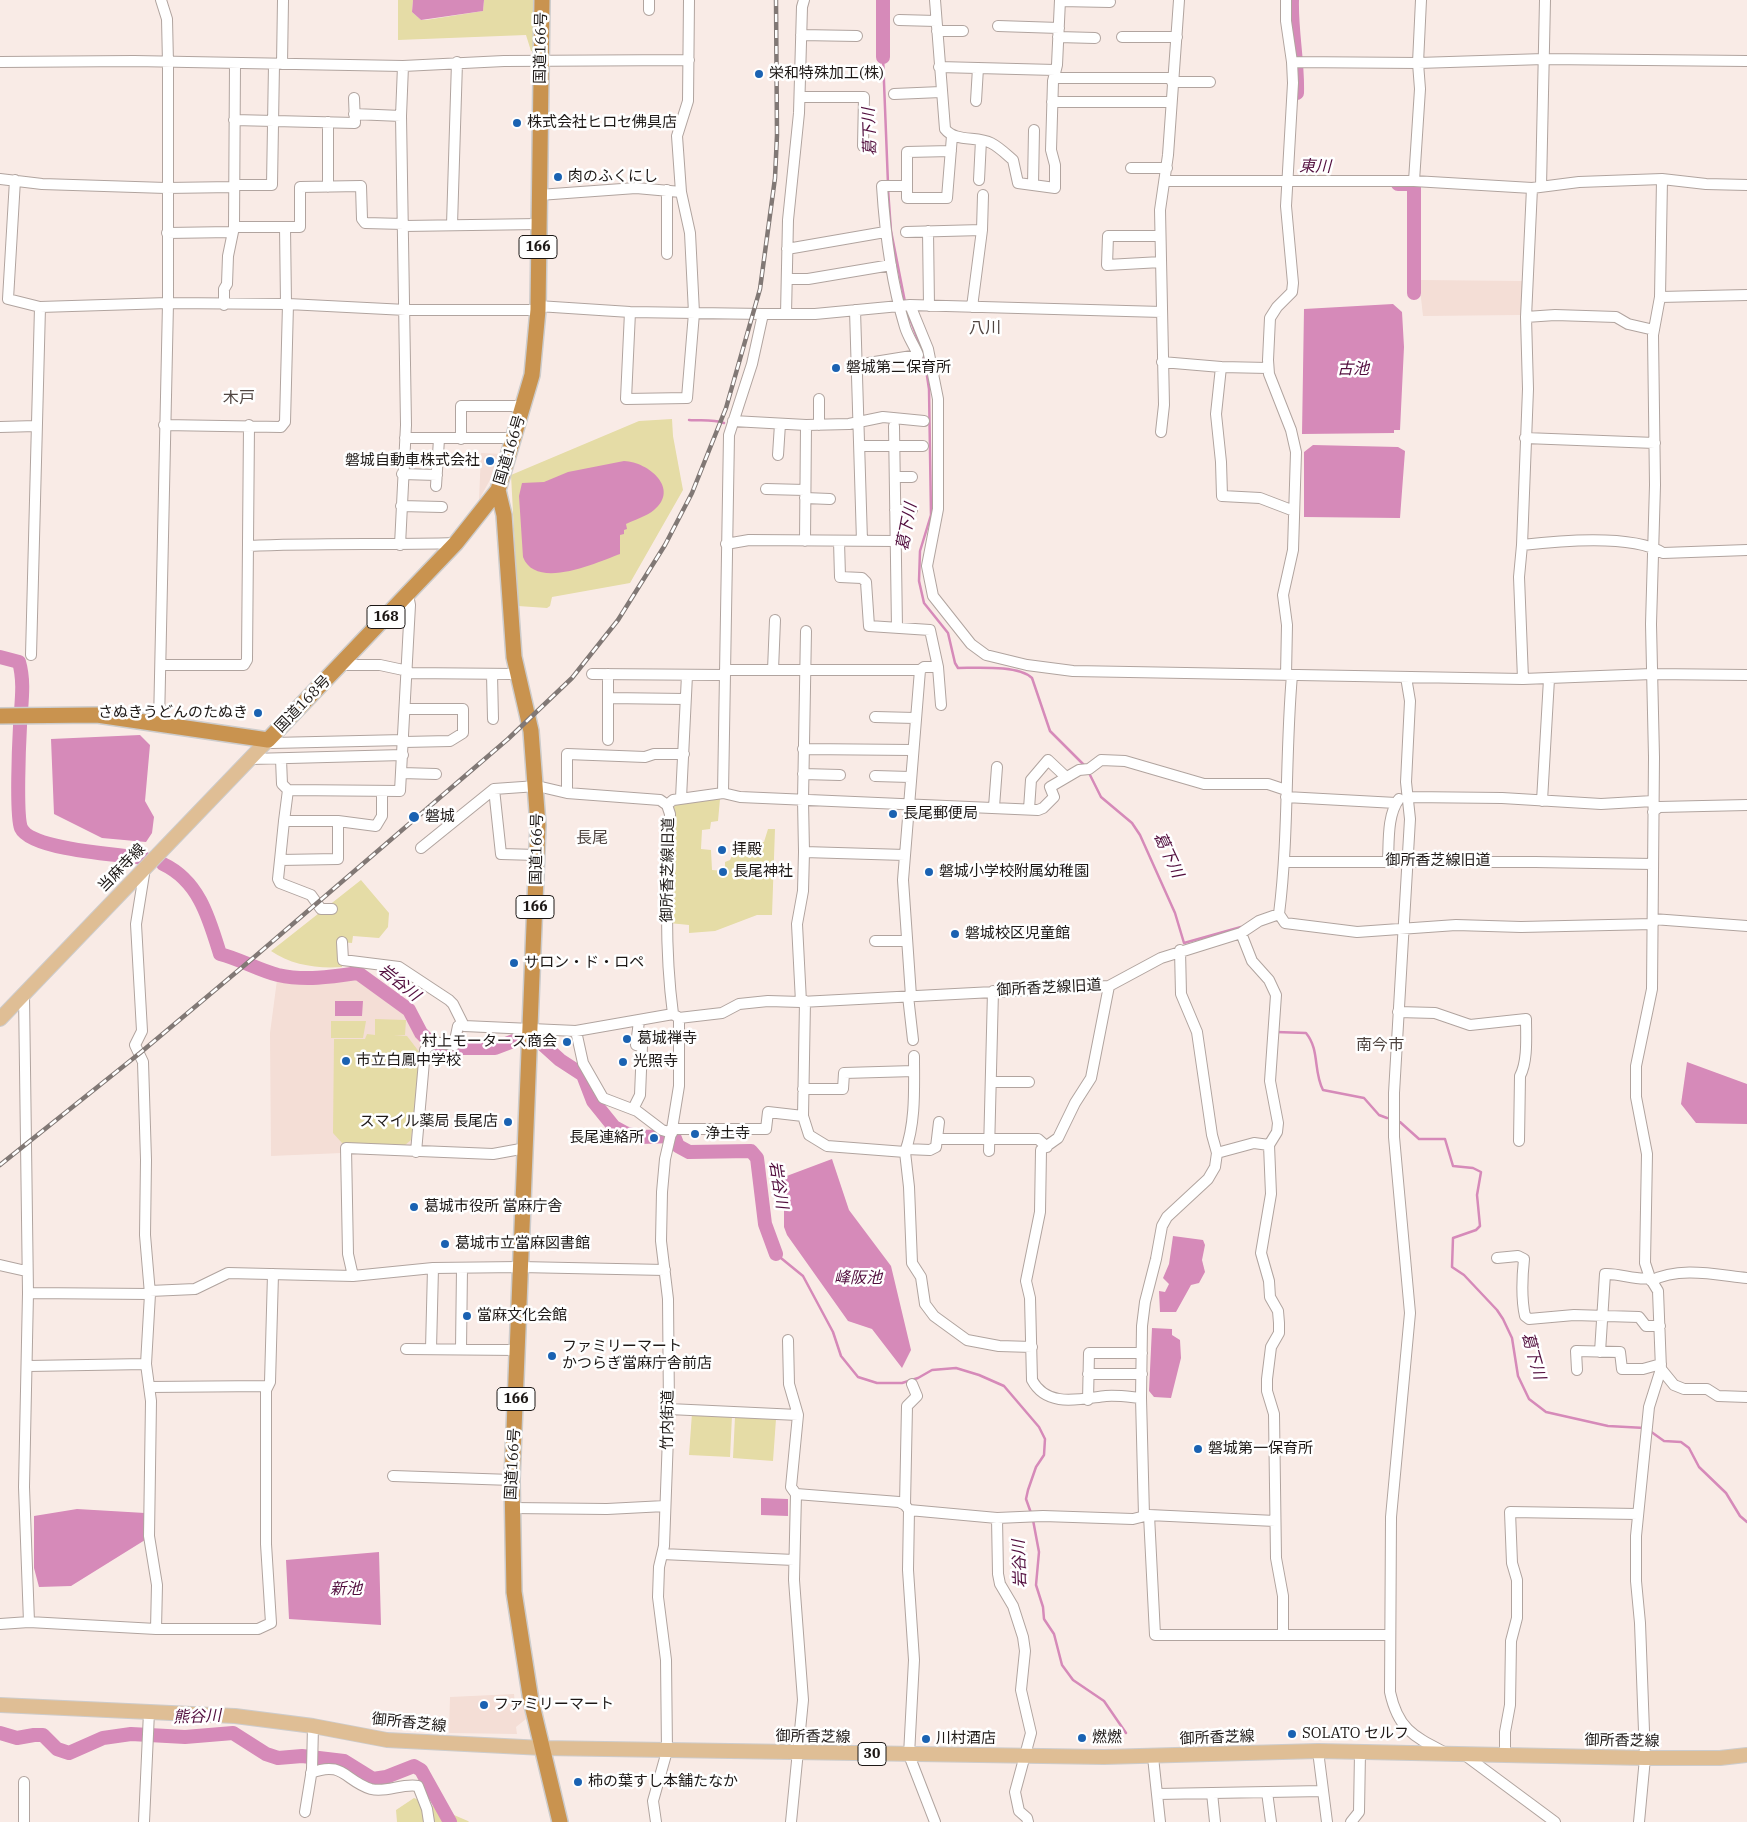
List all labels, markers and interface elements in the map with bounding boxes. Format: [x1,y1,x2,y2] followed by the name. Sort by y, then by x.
[531,12,551,84] street label: 国道166号
[769,65,884,83] place label: 栄和特殊加工(株)
[753,68,765,80] marker: 栄和特殊加工(株)
[860,108,880,156] water label: 葛下川
[527,114,677,132] place label: 株式会社ヒロセ佛具店
[511,117,523,129] marker: 株式会社ヒロセ佛具店
[1299,157,1331,177] water label: 東川
[568,168,658,186] place label: 肉のふくにし
[552,171,564,183] marker: 肉のふくにし
[519,236,557,258] road number: 166
[969,318,1001,338] district label: 八川
[846,359,951,377] place label: 磐城第二保育所
[1337,359,1369,379] water label: 古池
[830,362,842,374] marker: 磐城第二保育所
[223,388,255,408] district label: 木戸
[491,413,529,487] street label: 国道166号
[345,452,480,470] place label: 磐城自動車株式会社
[484,455,496,467] marker: 磐城自動車株式会社
[893,502,921,552] water label: 葛下川
[367,606,405,628] road number: 168
[272,672,334,736] street label: 国道168号
[98,704,248,722] place label: さぬきうどんのたぬき
[252,707,264,719] marker: さぬきうどんのたぬき
[903,805,978,823] place label: 長尾郵便局
[425,808,455,826] place label: 磐城
[887,808,899,820] marker: 長尾郵便局
[407,810,421,824] marker: 磐城
[527,813,547,885] street label: 国道166号
[658,817,678,923] street label: 御所香芝線旧道
[576,828,608,848] district label: 長尾
[1149,829,1187,881] water label: 葛下川
[95,840,149,896] street label: 当麻寺線
[732,841,762,859] place label: 拝殿
[716,844,728,856] marker: 拝殿
[1386,852,1490,870] street label: 御所香芝線旧道
[733,863,793,881] place label: 長尾神社
[939,863,1089,881] place label: 磐城小学校附属幼稚園
[717,866,729,878] marker: 長尾神社
[923,866,935,878] marker: 磐城小学校附属幼稚園
[516,896,554,919] road number: 166
[965,925,1070,943] place label: 磐城校区児童館
[949,928,961,940] marker: 磐城校区児童館
[524,954,644,972] place label: サロン・ド・ロペ
[508,957,520,969] marker: サロン・ド・ロペ
[374,960,424,1006] water label: 岩谷川
[996,976,1102,1000] street label: 御所香芝線旧道
[637,1030,697,1048] place label: 葛城禅寺
[422,1033,557,1051] place label: 村上モータース商会
[621,1033,633,1045] marker: 葛城禅寺
[1356,1035,1404,1055] district label: 南今市
[561,1036,573,1048] marker: 村上モータース商会
[356,1052,461,1070] place label: 市立白鳳中学校
[633,1053,678,1071] place label: 光照寺
[340,1055,352,1067] marker: 市立白鳳中学校
[617,1056,629,1068] marker: 光照寺
[360,1113,498,1131] place label: スマイル薬局 長尾店
[502,1116,514,1128] marker: スマイル薬局 長尾店
[705,1125,750,1143] place label: 浄土寺
[689,1128,701,1140] marker: 浄土寺
[569,1129,644,1147] place label: 長尾連絡所
[648,1132,660,1144] marker: 長尾連絡所
[765,1160,791,1210] water label: 岩谷川
[424,1198,562,1216] place label: 葛城市役所 當麻庁舎
[408,1201,420,1213] marker: 葛城市役所 當麻庁舎
[455,1235,590,1253] place label: 葛城市立當麻図書館
[439,1238,451,1250] marker: 葛城市立當麻図書館
[834,1268,882,1288] water label: 峰阪池
[477,1307,567,1325] place label: 當麻文化会館
[461,1310,473,1322] marker: 當麻文化会館
[1517,1330,1549,1382] water label: 葛下川
[562,1338,712,1373] place label: ファミリーマート かつらぎ當麻庁舎前店
[546,1350,558,1362] marker: ファミリーマート かつらぎ當麻庁舎前店
[497,1388,535,1410] road number: 166
[658,1390,678,1450] street label: 竹内街道
[502,1428,524,1500] street label: 国道166号
[1208,1440,1313,1458] place label: 磐城第一保育所
[1192,1443,1204,1455] marker: 磐城第一保育所
[1010,1540,1030,1588] water label: 岩谷川
[330,1579,362,1599] water label: 新池
[494,1696,614,1714] place label: ファミリーマート
[478,1699,490,1711] marker: ファミリーマート
[173,1707,221,1727] water label: 熊谷川
[371,1710,447,1736] street label: 御所香芝線
[1302,1725,1409,1743] place label: SOLATO セルフ
[775,1727,851,1747] street label: 御所香芝線
[1179,1728,1255,1748] street label: 御所香芝線
[1286,1728,1298,1740] marker: SOLATO セルフ
[1092,1729,1122,1747] place label: 燃燃
[936,1730,996,1748] place label: 川村酒店
[1584,1731,1660,1751] street label: 御所香芝線
[1076,1732,1088,1744] marker: 燃燃
[920,1733,932,1745] marker: 川村酒店
[858,1742,886,1766] road number: 30
[588,1773,738,1791] place label: 柿の葉すし本舗たなか
[572,1776,584,1788] marker: 柿の葉すし本舗たなか

